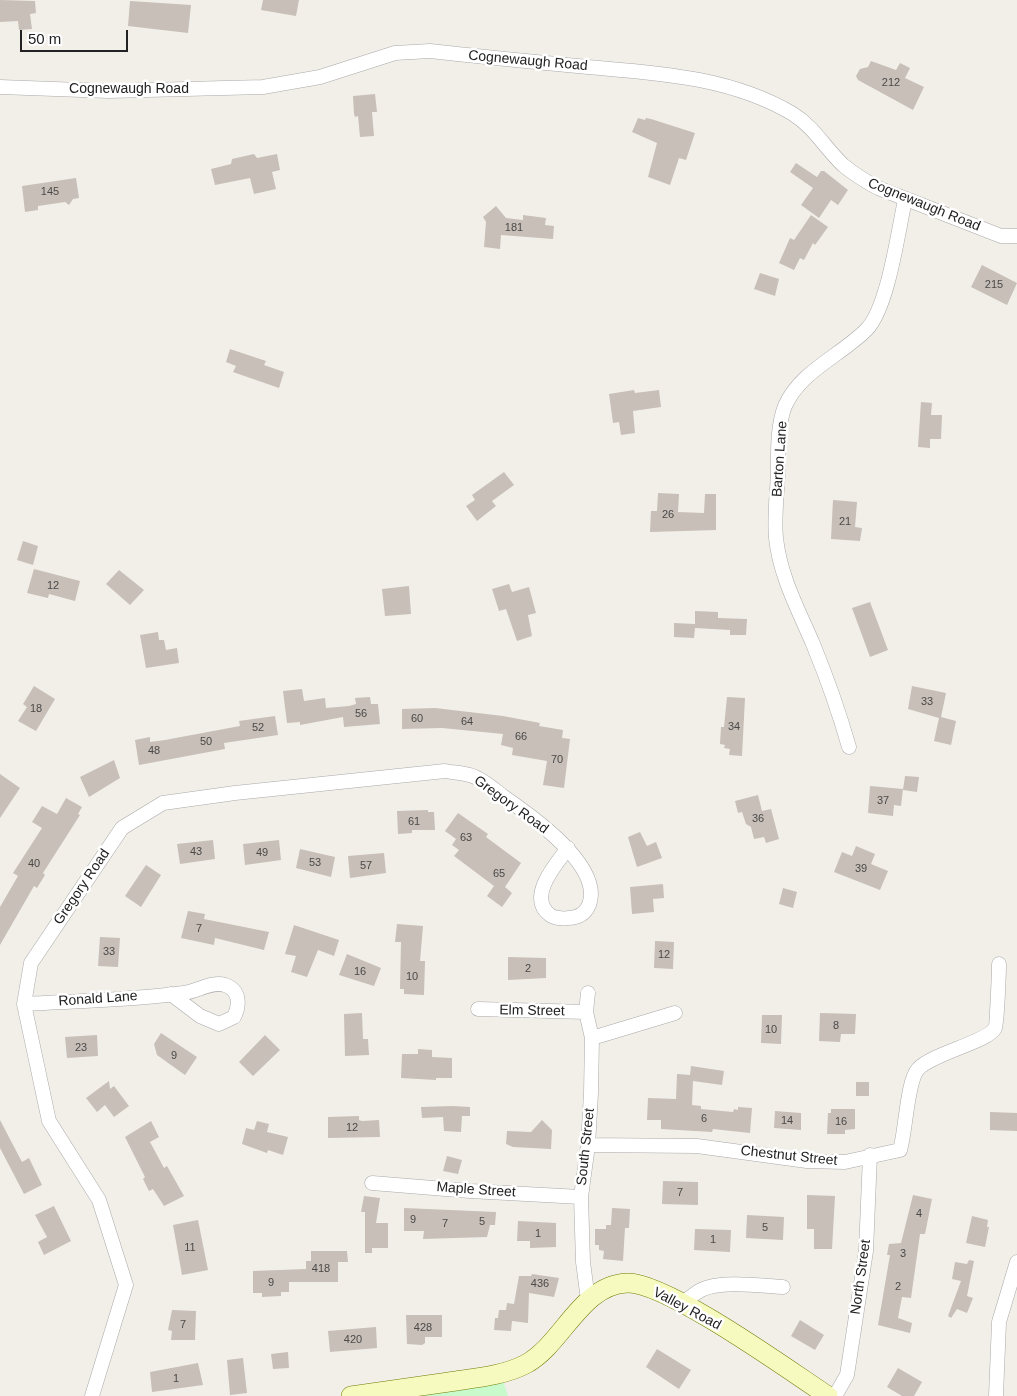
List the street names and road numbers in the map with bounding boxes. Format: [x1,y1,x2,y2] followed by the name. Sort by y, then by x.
[468,47,588,75] street label: Cognewaugh Road
[69,81,189,97] street label: Cognewaugh Road
[865,175,983,235] street label: Cognewaugh Road
[769,420,791,498] street label: Barton Lane
[470,772,552,838] street label: Gregory Road
[50,846,114,928] street label: Gregory Road
[58,988,138,1010] street label: Ronald Lane
[499,1002,565,1020] street label: Elm Street
[574,1107,598,1187] street label: South Street
[740,1143,838,1169] street label: Chestnut Street
[436,1179,516,1201] street label: Maple Street
[847,1238,875,1316] street label: North Street
[650,1284,724,1334] street label: Valley Road

